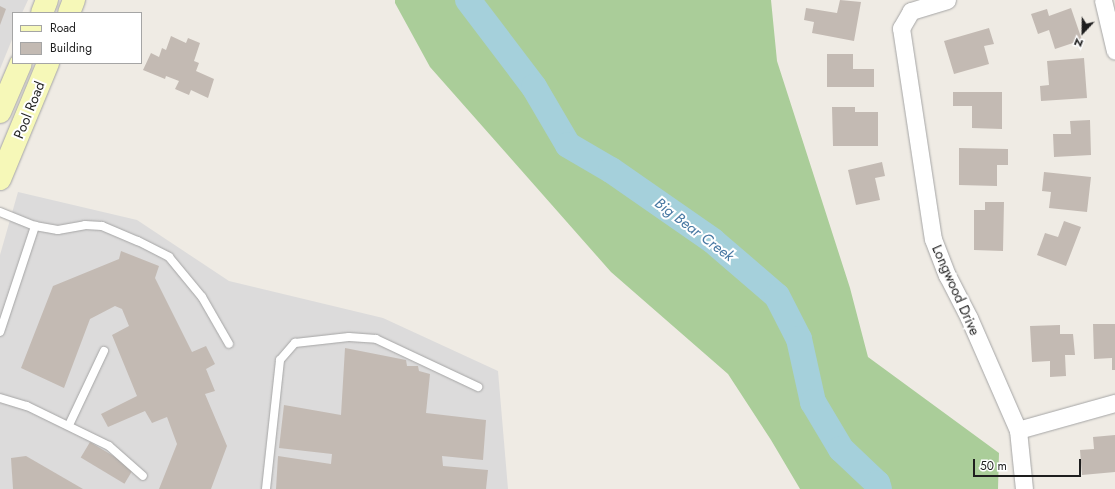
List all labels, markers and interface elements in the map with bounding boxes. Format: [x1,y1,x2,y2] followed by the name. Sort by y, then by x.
[12,12,142,64] legend
[1063,12,1103,52] north arrow
[50,19,76,37] text: Road
[1071,34,1086,52] text: N
[50,39,92,57] text: Building
[10,79,48,141] street label: Pool Road
[651,194,737,266] water label: Big Bear Creek
[929,242,983,338] street label: Longwood Drive
[975,451,1083,477] scale bar
[980,457,1007,475] text: 50 m

